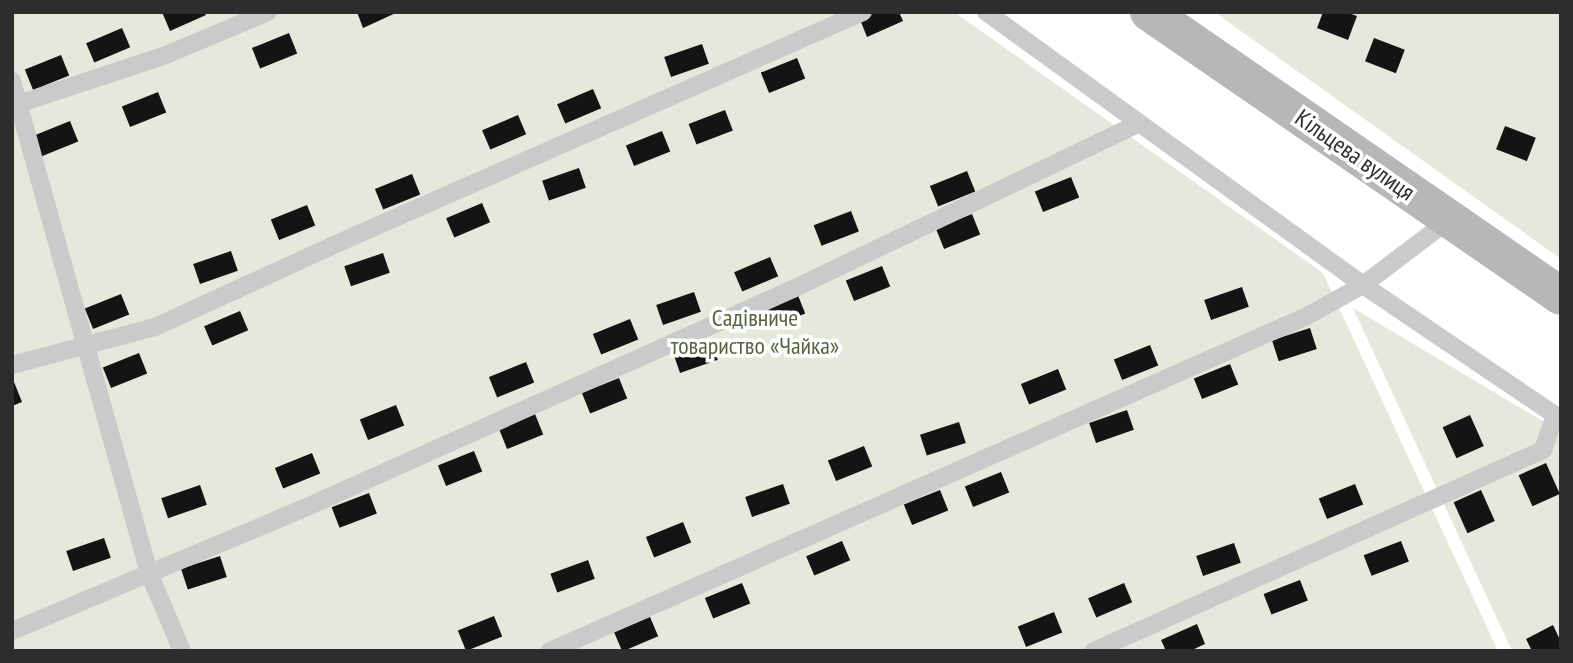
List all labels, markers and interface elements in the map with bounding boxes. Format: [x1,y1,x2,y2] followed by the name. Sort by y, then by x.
[1290,103,1420,207] street label: Кільцева вулиця
[671,304,839,360] park label: Садівниче товариство «Чайка»

